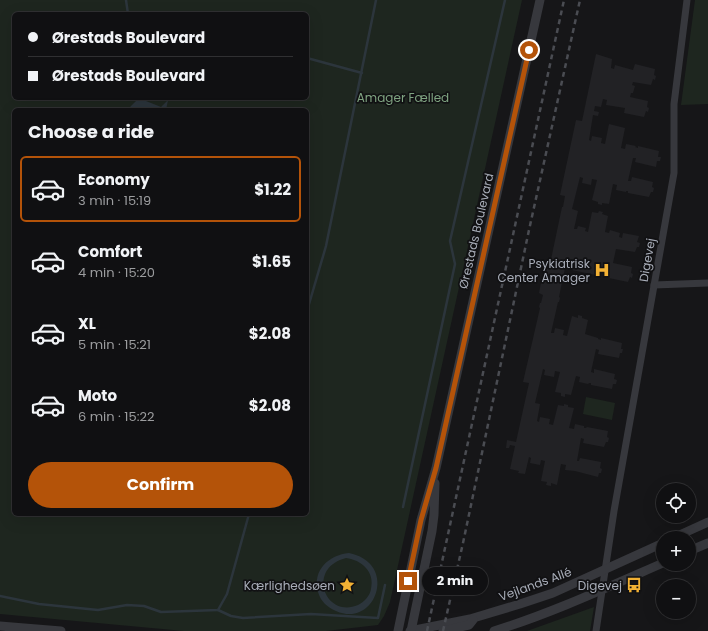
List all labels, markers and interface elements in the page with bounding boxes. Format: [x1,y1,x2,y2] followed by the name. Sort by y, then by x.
[52,27,205,48] text: Ørestads Boulevard
[520,41,538,59] route start
[52,65,205,86] text: Ørestads Boulevard
[357,89,449,106] park label: Amager Fælled
[28,119,154,144] text: Choose a ride
[78,169,150,190] text: Economy
[30,171,66,207] icon: car
[454,171,498,291] street label: Ørestads Boulevard
[254,179,291,200] text: $1.22
[78,191,151,210] text: 3 min · 15:19
[635,237,659,283] street label: Digevej
[78,241,142,262] text: Comfort
[30,243,66,279] icon: car
[252,251,291,272] text: $1.65
[498,255,591,286] place label: Psykiatrisk Center Amager
[593,261,611,279] hospital icon: Psykiatrisk Center Amager
[78,263,155,282] text: 4 min · 15:20
[78,313,96,334] text: XL
[30,315,66,351] icon: car
[249,323,291,344] text: $2.08
[78,335,151,354] text: 5 min · 15:21
[78,385,117,406] text: Moto
[30,387,66,423] icon: car
[249,395,291,416] text: $2.08
[78,407,154,426] text: 6 min · 15:22
[28,462,293,508] button: Confirm
[656,483,696,619] map controls
[656,483,696,523] button: locate
[656,531,696,571] button: +
[496,563,574,605] street label: Vejlands Allé
[422,567,488,595] callout: 2 min
[437,571,473,590] text: 2 min
[399,572,417,590] route end
[338,576,356,594] place icon: Kærlighedsøen
[625,576,643,594] bus stop icon: Digevej
[244,577,335,594] place label: Kærlighedsøen
[578,577,622,594] place label: Digevej
[656,579,696,619] button: −

